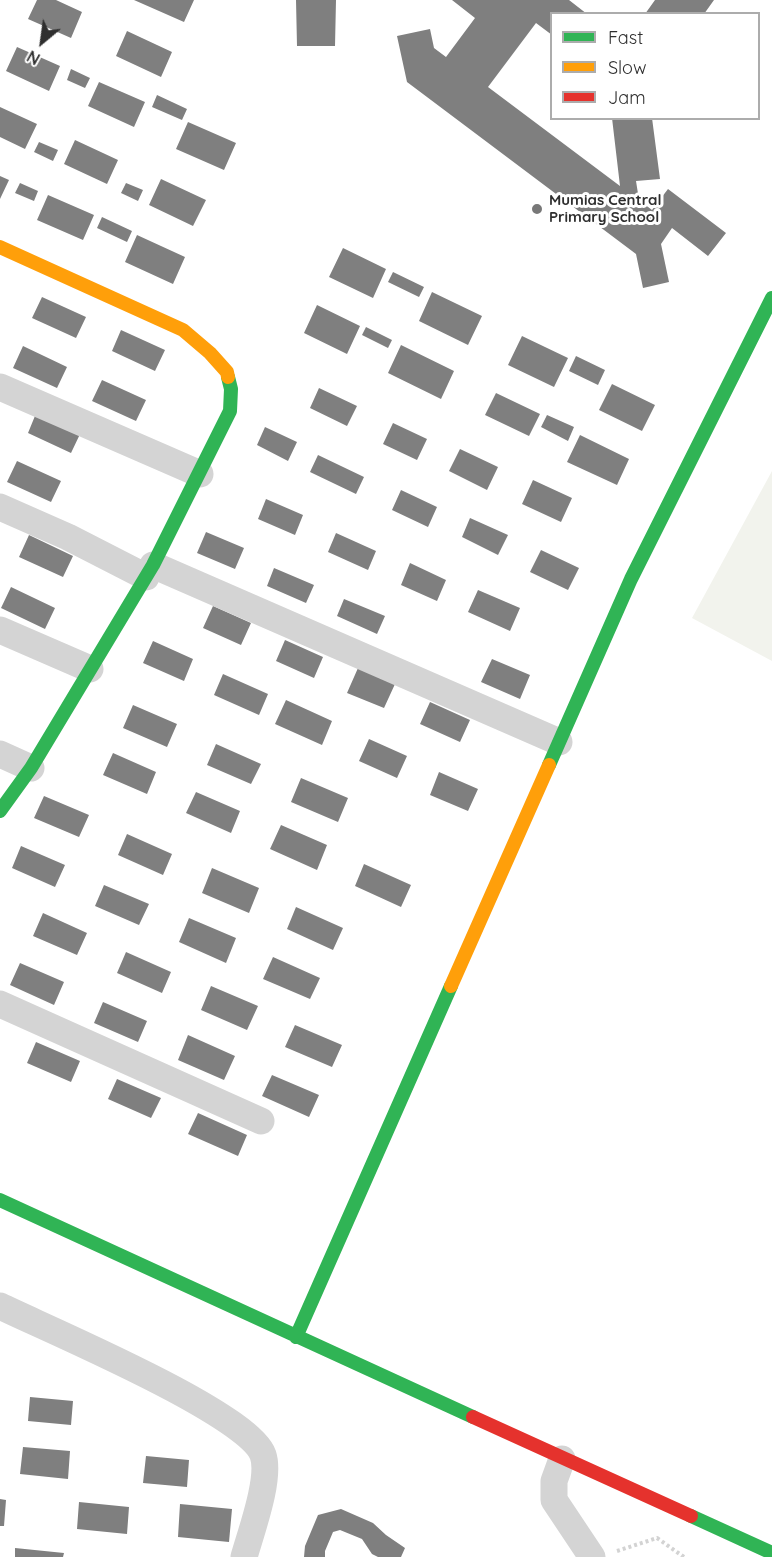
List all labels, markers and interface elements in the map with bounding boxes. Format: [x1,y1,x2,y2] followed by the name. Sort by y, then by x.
[12,12,72,72] north arrow
[550,12,760,120] legend
[608,26,643,49] text: Fast
[23,46,43,69] text: N
[608,56,646,79] text: Slow
[608,86,646,109] text: Jam
[549,191,661,226] place label: Mumias Central Primary School
[530,202,544,216] marker: Mumias Central Primary School

